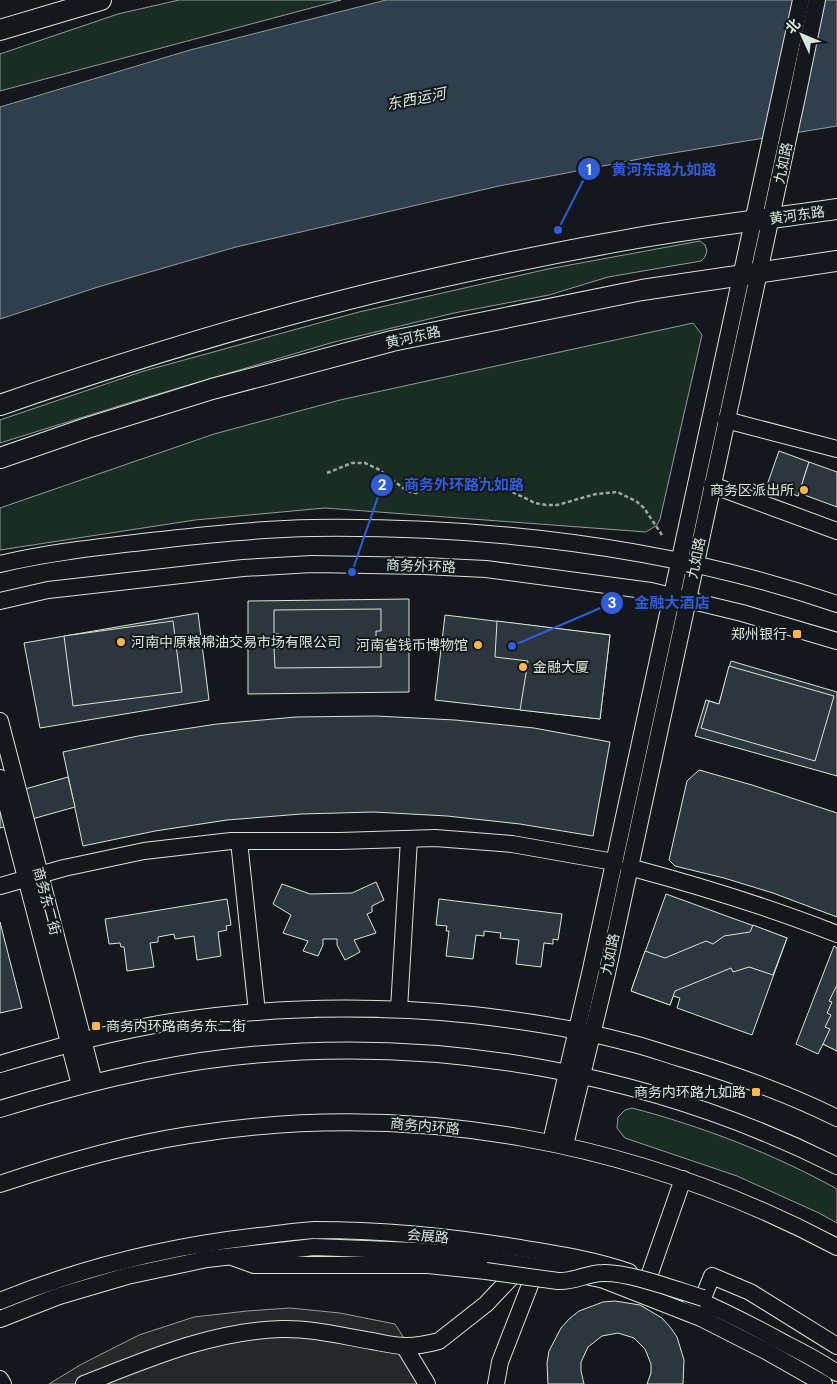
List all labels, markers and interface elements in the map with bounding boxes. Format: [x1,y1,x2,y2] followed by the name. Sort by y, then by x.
[777,10,827,60] north arrow
[781,15,804,37] text: 北
[385,83,450,115] water label: 东西运河
[770,141,796,185] street label: 九如路
[576,154,726,184] callout: 黄河东路九如路
[586,160,592,180] text: 1
[611,160,717,180] text: 黄河东路九如路
[768,202,826,228] street label: 黄河东路
[384,322,442,352] street label: 黄河东路
[369,470,534,500] callout: 商务外环路九如路
[378,475,387,495] text: 2
[404,475,524,495] text: 商务外环路九如路
[710,481,794,499] place label: 商务区派出所
[798,484,810,496] marker: 商务区派出所
[683,536,709,580] street label: 九如路
[386,556,456,576] street label: 商务外环路
[599,588,719,618] callout: 金融大酒店
[607,593,617,613] text: 3
[634,593,710,613] text: 金融大酒店
[731,625,787,643] place label: 郑州银行
[791,628,803,640] marker: 郑州银行
[131,633,341,651] place label: 河南中原粮棉油交易市场有限公司
[115,636,127,648] marker: 河南中原粮棉油交易市场有限公司
[356,636,468,654] place label: 河南省钱币博物馆
[472,639,484,651] marker: 河南省钱币博物馆
[533,658,589,676] place label: 金融大厦
[517,661,529,673] marker: 金融大厦
[29,865,65,937] street label: 商务东二街
[597,932,623,976] street label: 九如路
[106,1017,246,1035] place label: 商务内环路商务东二街
[90,1020,102,1032] marker: 商务内环路商务东二街
[634,1083,746,1101] place label: 商务内环路九如路
[750,1086,762,1098] marker: 商务内环路九如路
[389,1114,461,1138] street label: 商务内环路
[406,1225,450,1247] street label: 会展路

